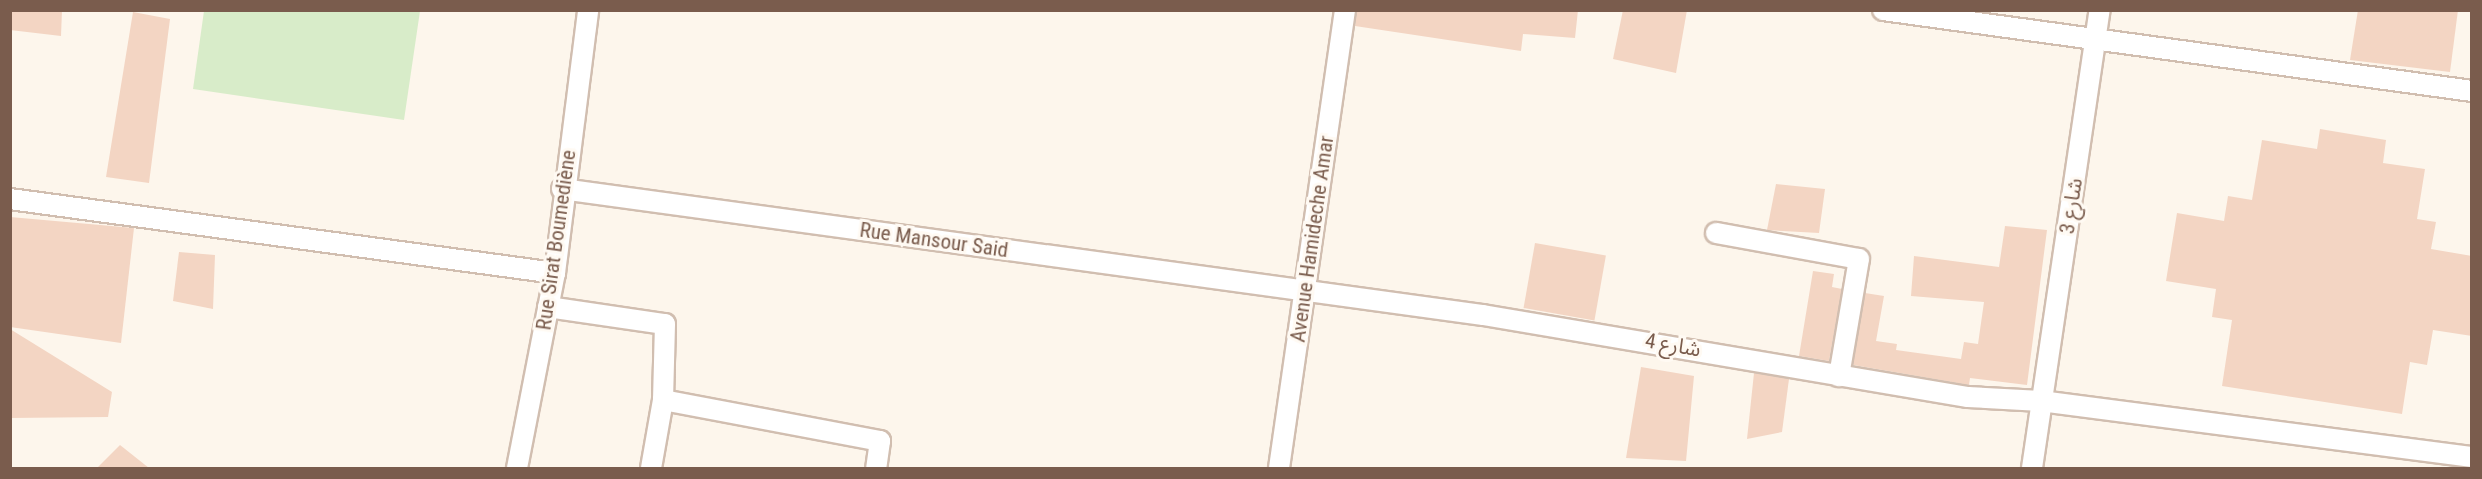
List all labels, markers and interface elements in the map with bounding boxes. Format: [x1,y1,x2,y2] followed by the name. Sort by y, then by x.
[1285,134,1339,344] street label: Avenue Hamideche Amar
[531,148,581,332] street label: Rue Sirat Boumediène
[2054,176,2088,236] street label: شارع 3
[858,217,1010,263] street label: Rue Mansour Said
[1643,328,1703,362] street label: شارع 4

